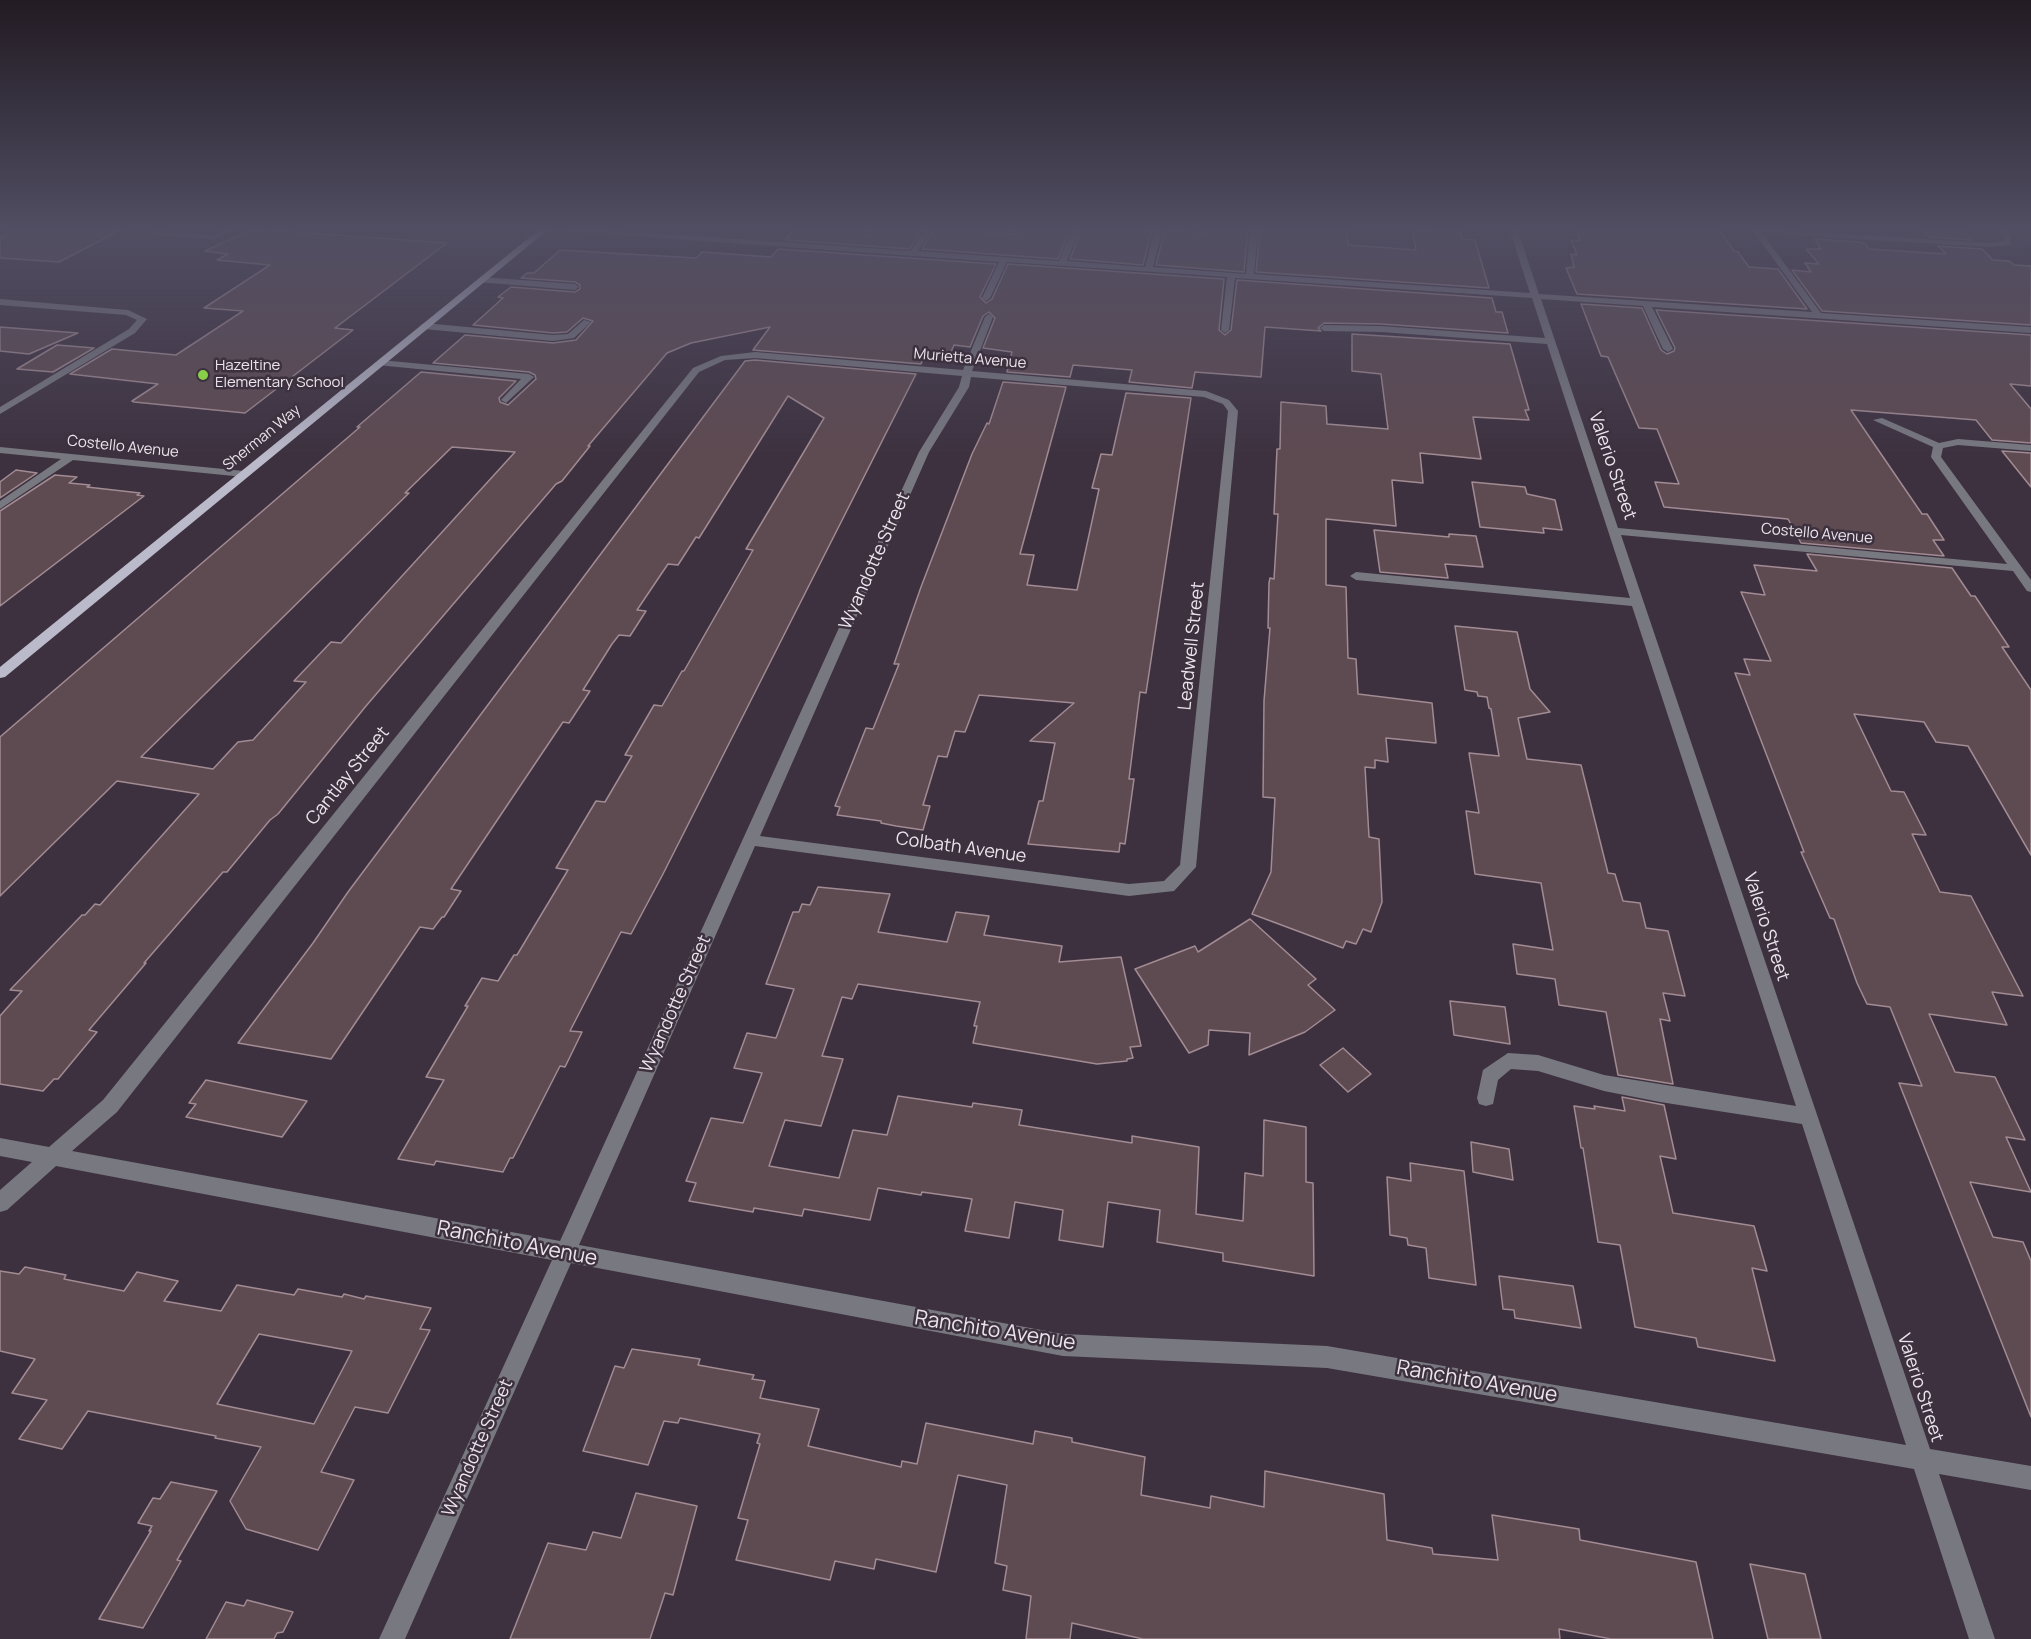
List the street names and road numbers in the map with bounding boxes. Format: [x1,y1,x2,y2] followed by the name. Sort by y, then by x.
[913,345,1027,373] street label: Murietta Avenue
[220,401,304,475] street label: Sherman Way
[1583,409,1641,523] street label: Valerio Street
[66,432,180,462] street label: Costello Avenue
[835,489,915,633] street label: Wyandotte Street
[1760,520,1874,548] street label: Costello Avenue
[1175,581,1209,711] street label: Leadwell Street
[302,722,394,830] street label: Cantlay Street
[894,828,1028,868] street label: Colbath Avenue
[1738,870,1794,984] street label: Valerio Street
[636,932,716,1076] street label: Wyandotte Street
[435,1216,599,1272] street label: Ranchito Avenue
[913,1306,1077,1356] street label: Ranchito Avenue
[1892,1331,1948,1445] street label: Valerio Street
[1395,1355,1559,1409] street label: Ranchito Avenue
[438,1376,518,1520] street label: Wyandotte Street

